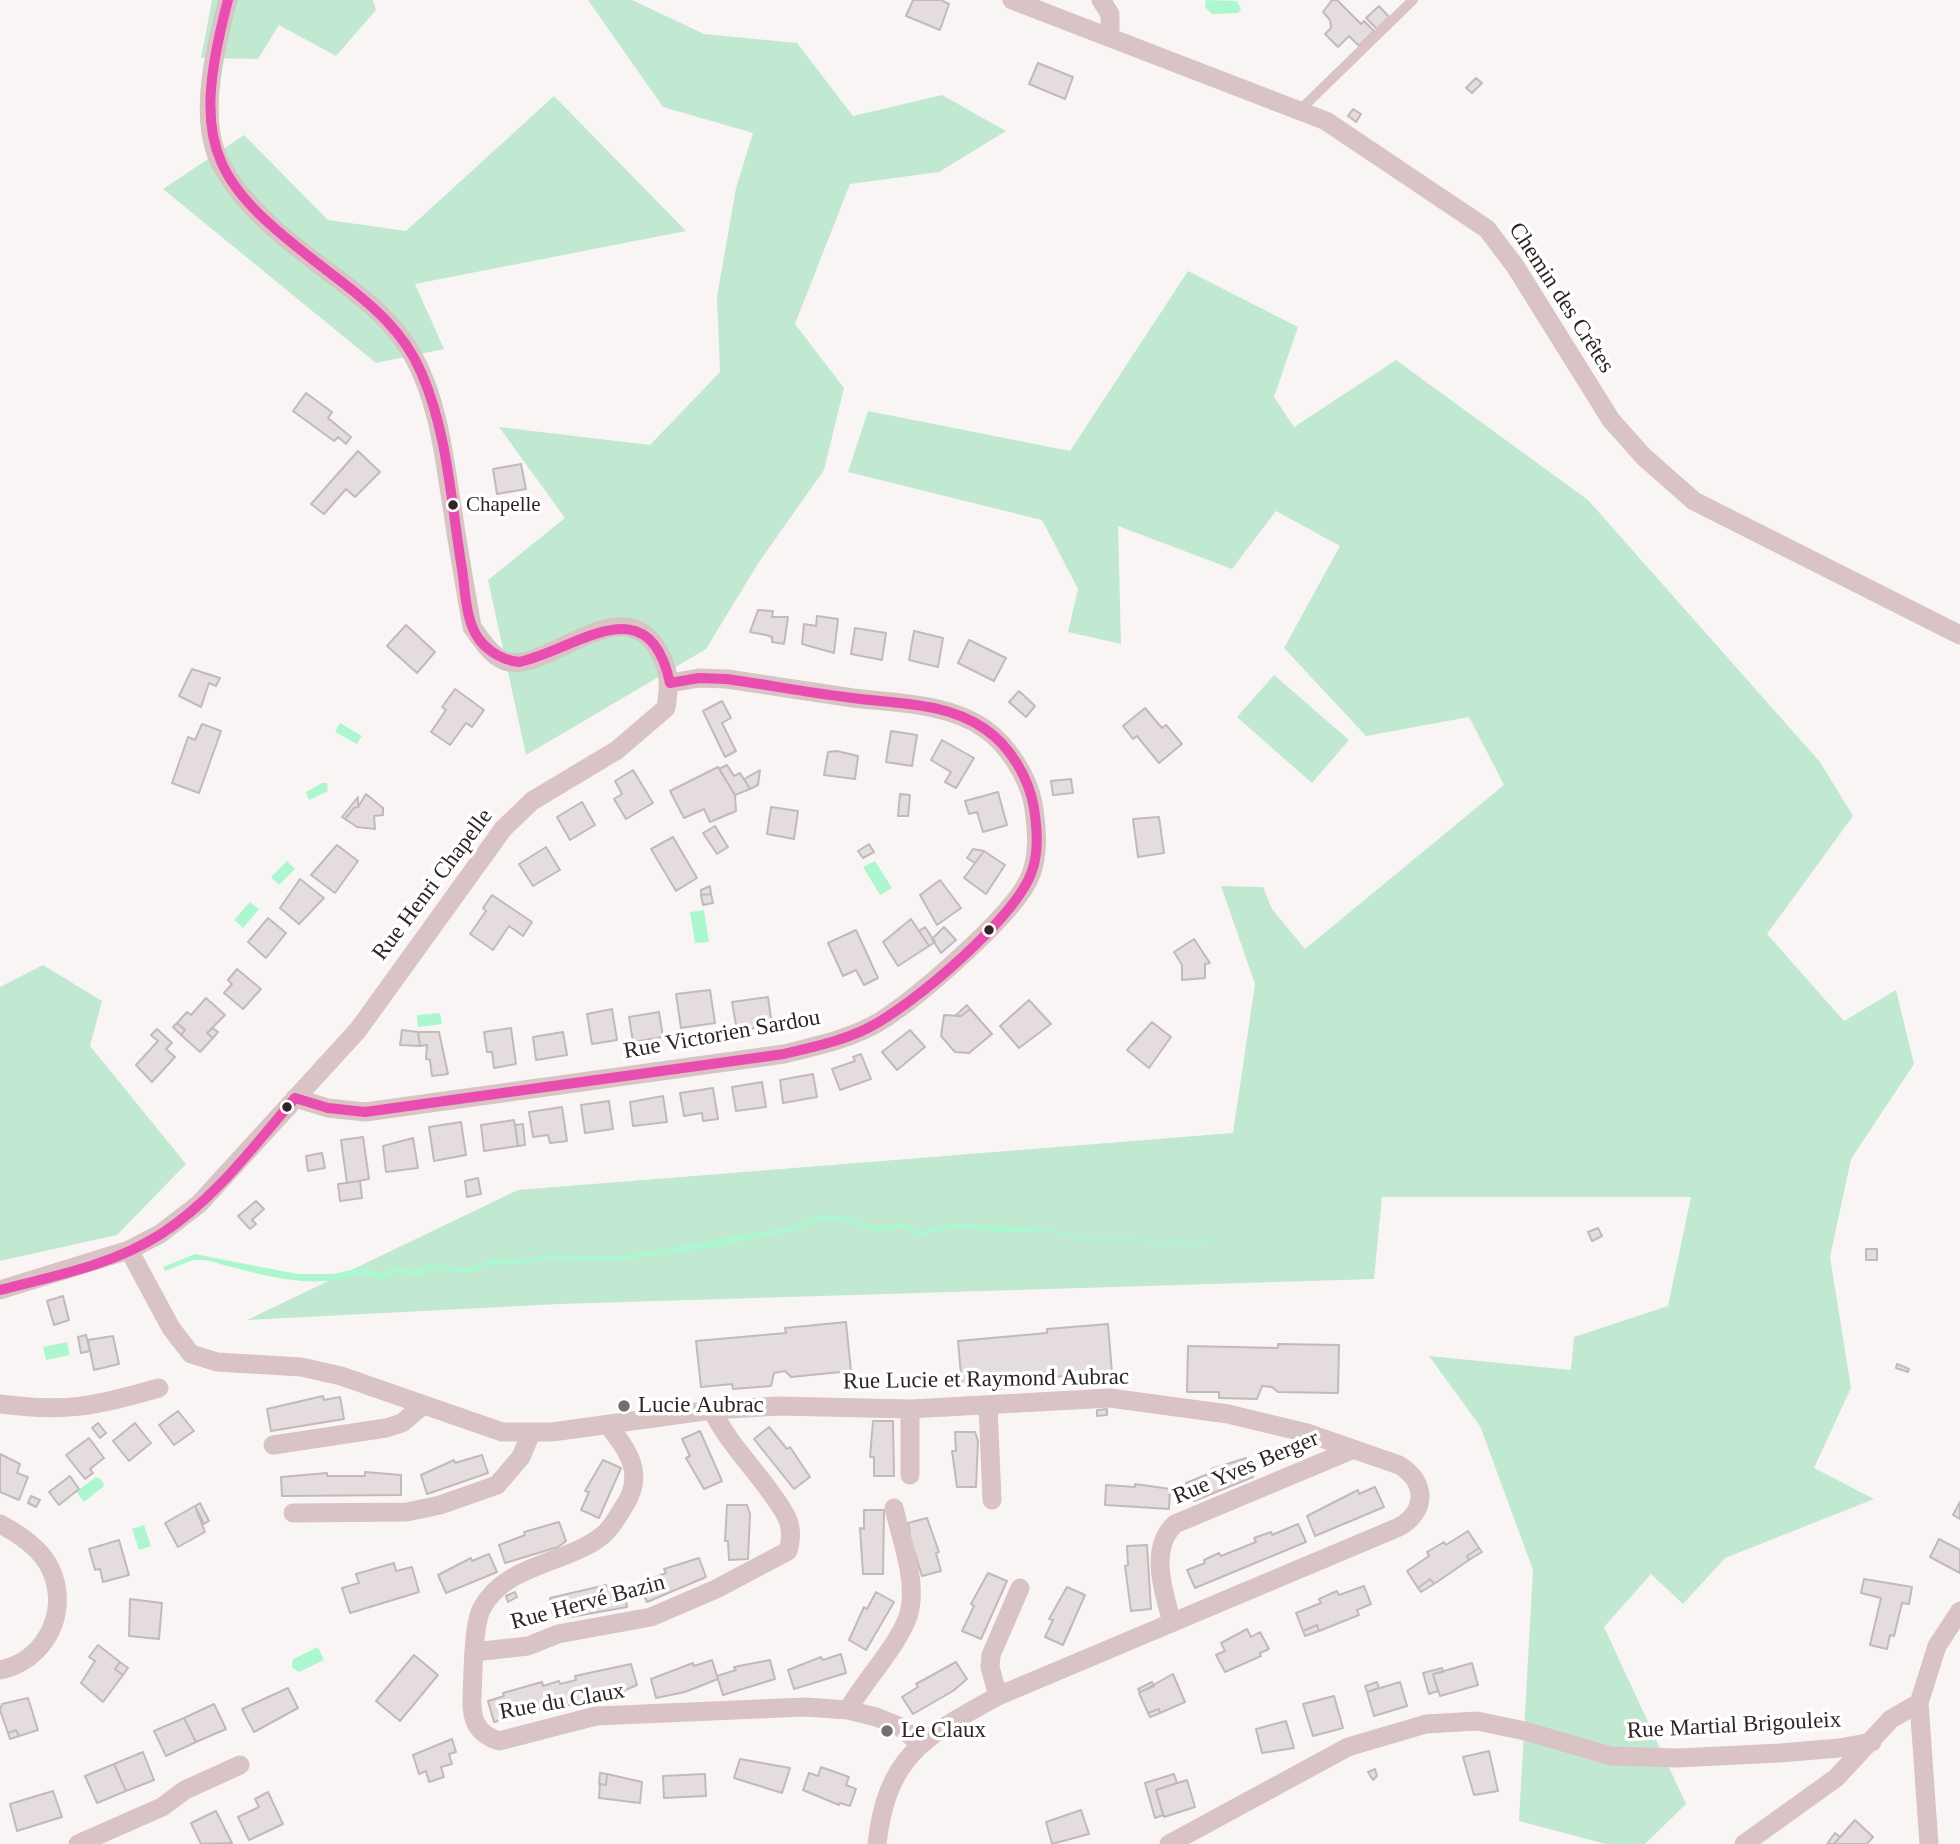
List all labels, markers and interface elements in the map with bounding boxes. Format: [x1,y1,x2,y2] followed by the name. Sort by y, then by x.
[1502,218,1620,378] street label: Chemin des Crêtes
[466,492,541,518] place label: Chapelle
[446,498,460,512] marker: Chapelle
[367,804,499,966] street label: Rue Henri Chapelle
[982,923,996,937] unlabelled marker
[622,1004,822,1066] street label: Rue Victorien Sardou
[280,1100,294,1114] unlabelled marker
[843,1364,1129,1396] street label: Rue Lucie et Raymond Aubrac
[638,1392,764,1420] place label: Lucie Aubrac
[616,1398,632,1414] marker: Lucie Aubrac
[1169,1425,1323,1511] street label: Rue Yves Berger
[508,1569,668,1637] street label: Rue Hervé Bazin
[497,1677,627,1727] street label: Rue du Claux
[1626,1707,1842,1745] street label: Rue Martial Brigouleix
[901,1717,986,1745] place label: Le Claux
[879,1723,895,1739] marker: Le Claux

